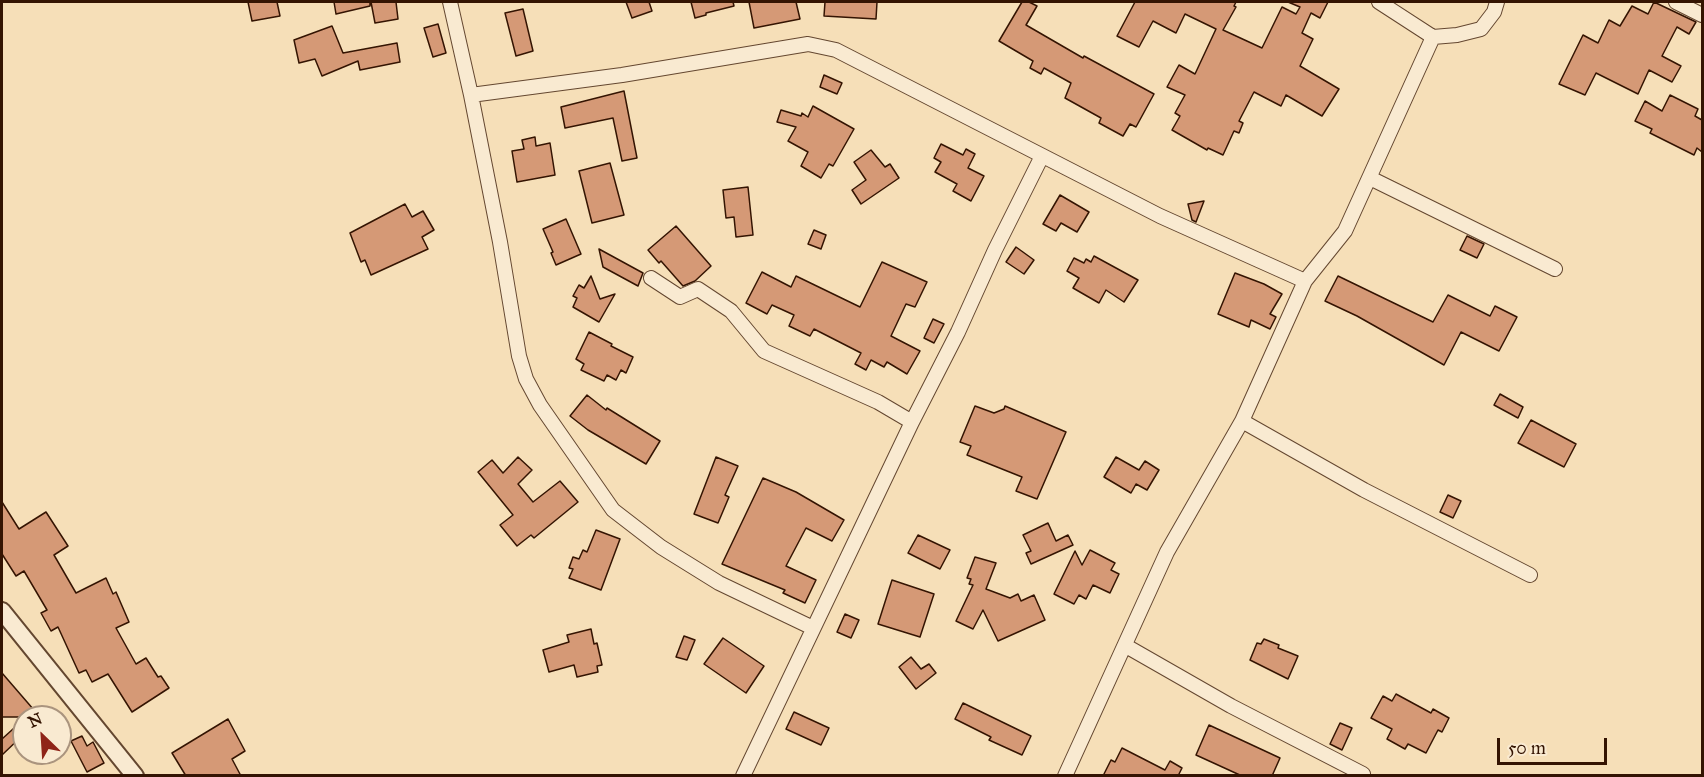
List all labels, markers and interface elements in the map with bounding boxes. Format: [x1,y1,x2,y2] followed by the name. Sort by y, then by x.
[12,705,72,765] north arrow
[25,709,45,732] text: N
[1500,726,1610,764] scale bar
[1508,737,1546,759] text: 50 m

